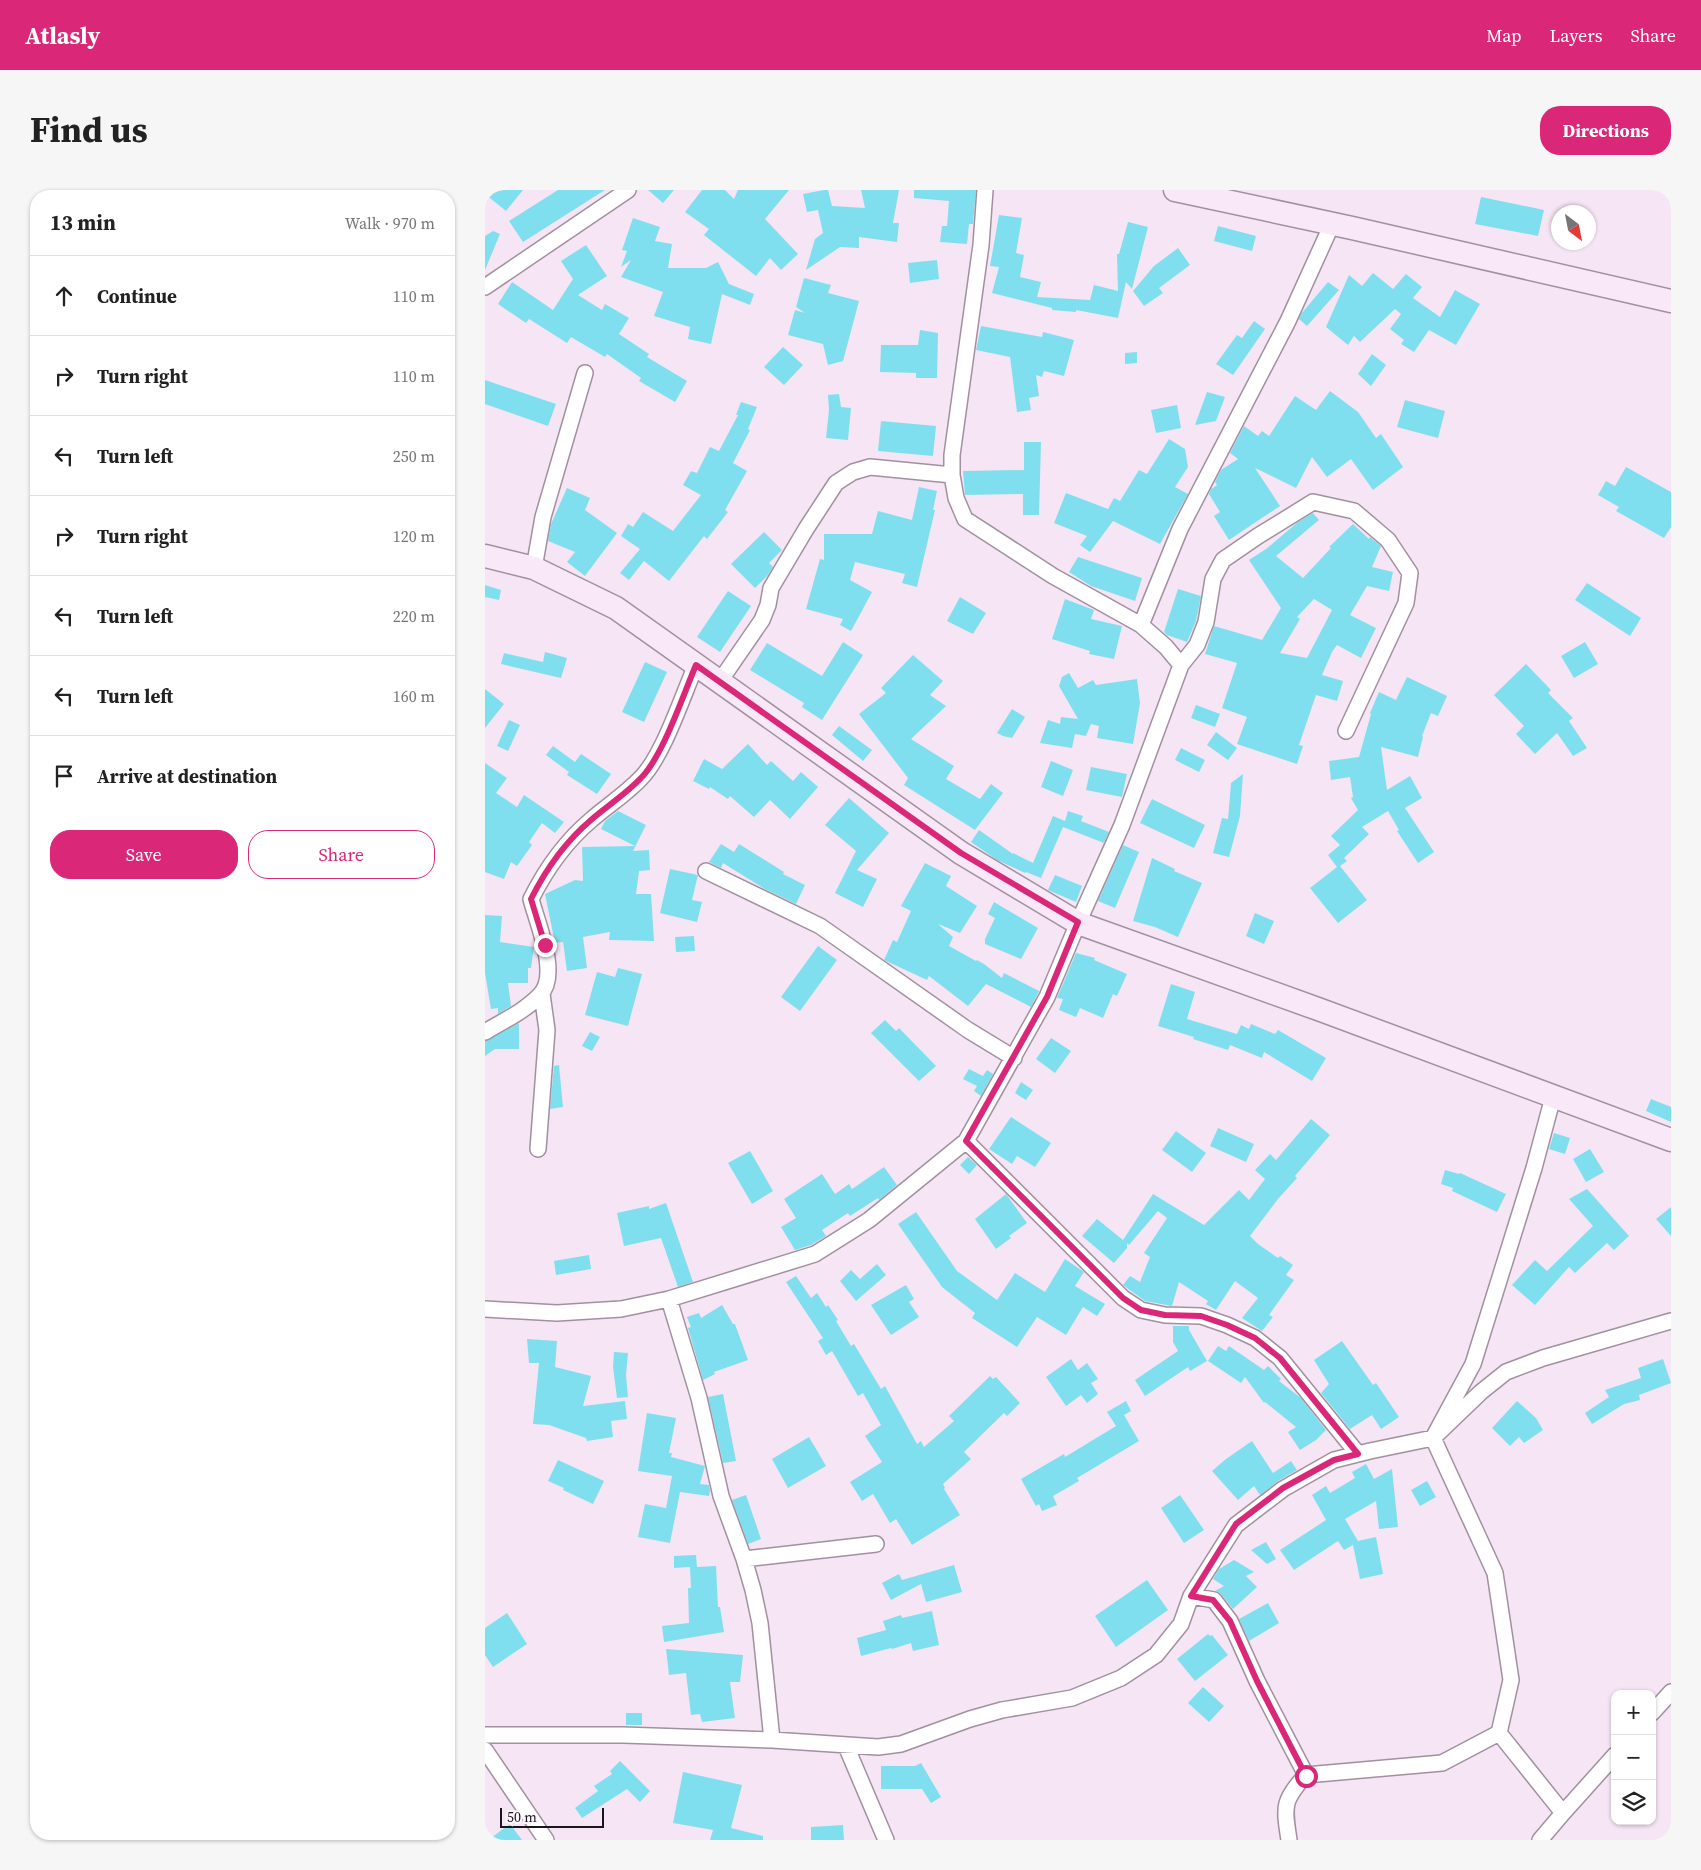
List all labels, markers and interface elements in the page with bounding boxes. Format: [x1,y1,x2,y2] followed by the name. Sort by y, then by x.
[25,19,100,52] text: Atlasly
[1486,23,1521,48] text: Map
[1549,23,1602,48] text: Layers
[1630,23,1676,48] text: Share
[30,106,148,154] text: Find us
[1540,106,1671,155] button: Directions
[1551,205,1596,250] north arrow
[50,208,116,237] text: 13 min
[345,212,435,234] text: Walk · 970 m
[50,282,78,310] icon: ahead
[97,283,177,309] text: Continue
[393,285,435,307] text: 110 m
[50,362,78,390] icon: right
[97,363,188,389] text: Turn right
[393,365,435,387] text: 110 m
[50,442,78,470] icon: left
[97,443,173,469] text: Turn left
[393,445,435,467] text: 250 m
[50,522,78,550] icon: right
[97,523,188,549] text: Turn right
[393,525,435,547] text: 120 m
[50,602,78,630] icon: left
[97,603,173,629] text: Turn left
[393,605,435,627] text: 220 m
[50,682,78,710] icon: left
[97,683,173,709] text: Turn left
[393,685,435,707] text: 160 m
[50,762,78,790] icon: arrive
[97,763,277,789] text: Arrive at destination
[50,830,238,879] button: Save
[248,830,435,879] button: Share
[534,934,557,957] route end
[1611,1690,1656,1825] map controls
[1611,1690,1656,1735] button: +
[1611,1735,1656,1780] button: −
[1295,1765,1318,1788] route start
[1611,1780,1656,1825] button: layers
[500,1805,604,1828] scale bar
[507,1807,537,1827] text: 50 m

